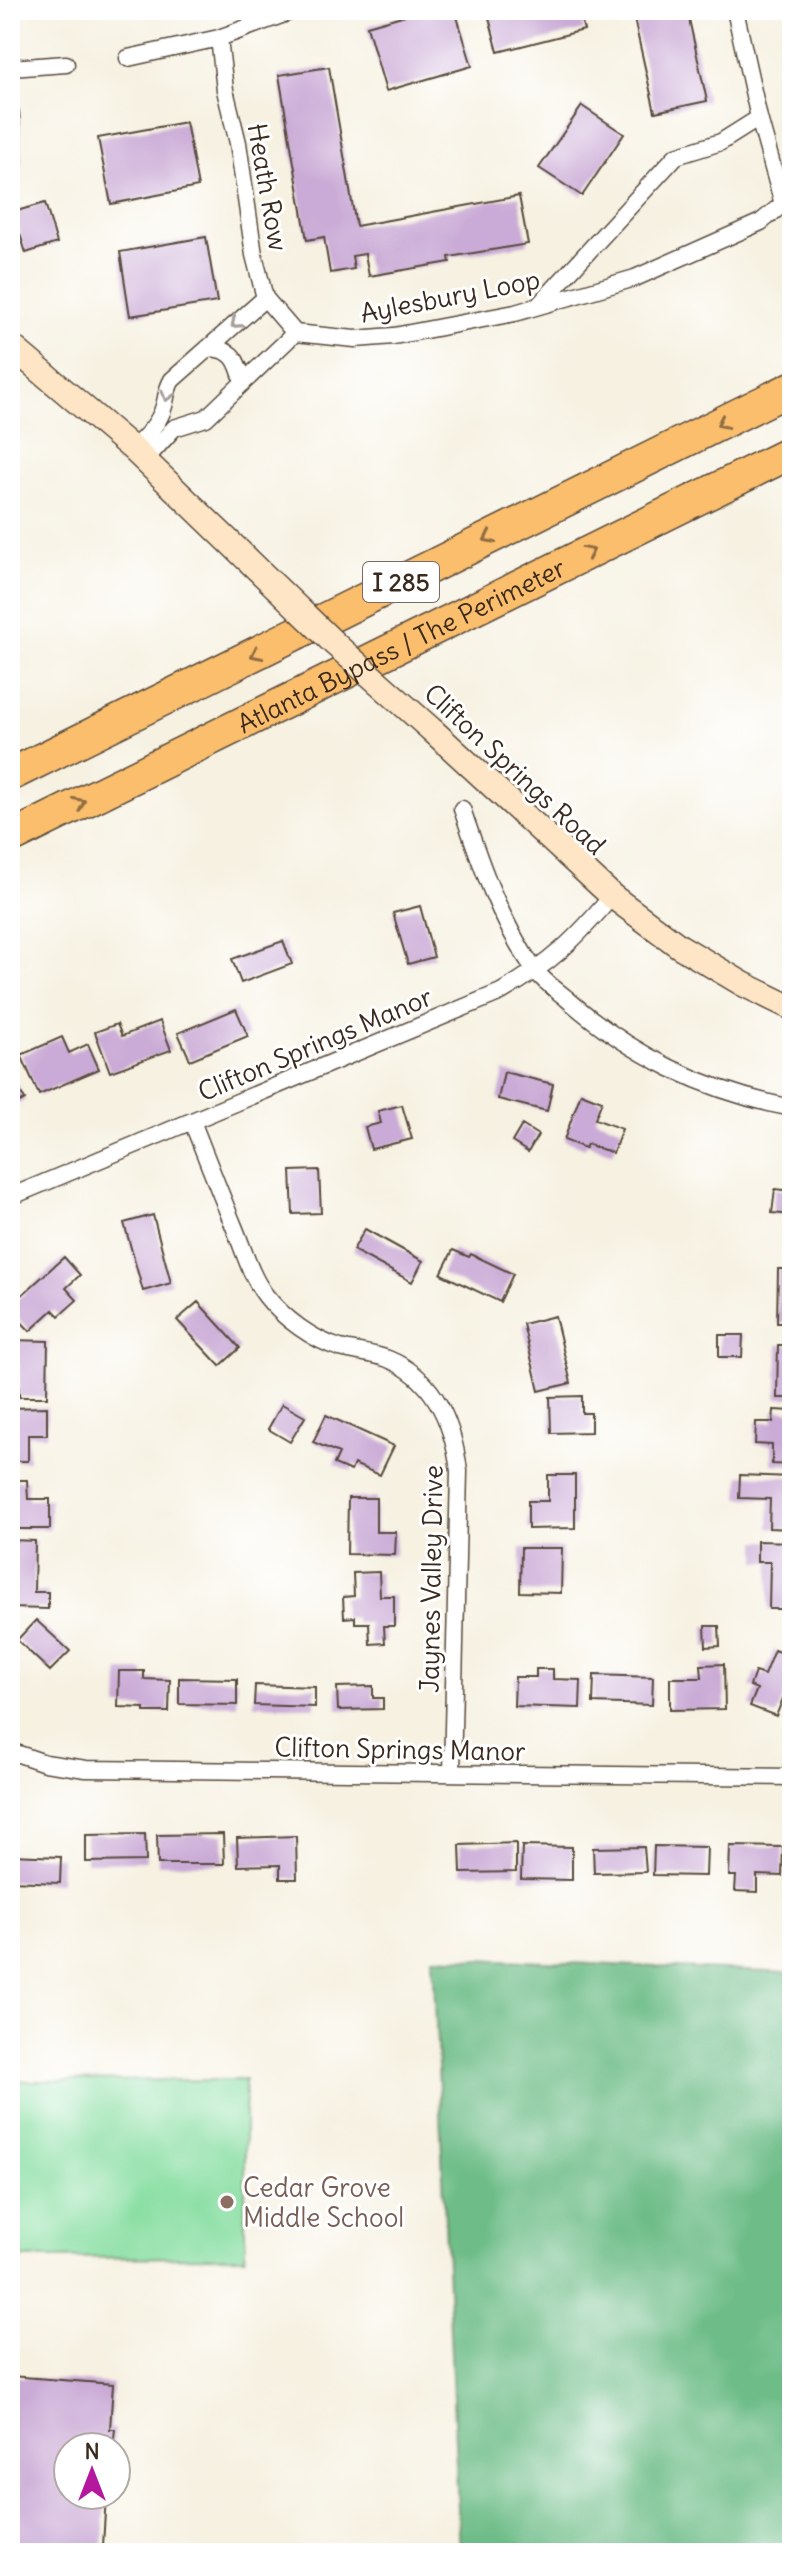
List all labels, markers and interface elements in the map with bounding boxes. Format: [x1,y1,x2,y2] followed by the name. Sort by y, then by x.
[241,121,295,253] street label: Heath Row
[357,262,543,330] street label: Aylesbury Loop
[231,313,246,328] one-way arrow
[160,388,176,402] one-way arrow
[716,413,731,429] one-way arrow
[483,529,497,545] one-way arrow
[581,546,596,561] one-way arrow
[232,550,571,740] street label: Atlanta Bypass / The Perimeter
[363,562,439,602] road number: I 285
[250,644,264,660] one-way arrow
[417,676,613,862] street label: Clifton Springs Road
[71,797,86,813] one-way arrow
[193,980,437,1108] street label: Clifton Springs Manor
[413,1465,449,1693] street label: Jaynes Valley Drive
[274,1730,526,1768] street label: Clifton Springs Manor
[243,2171,404,2234] place label: Cedar Grove Middle School
[218,2193,236,2211] marker: Cedar Grove Middle School
[52,2431,132,2511] north arrow
[84,2437,100,2465] text: N

